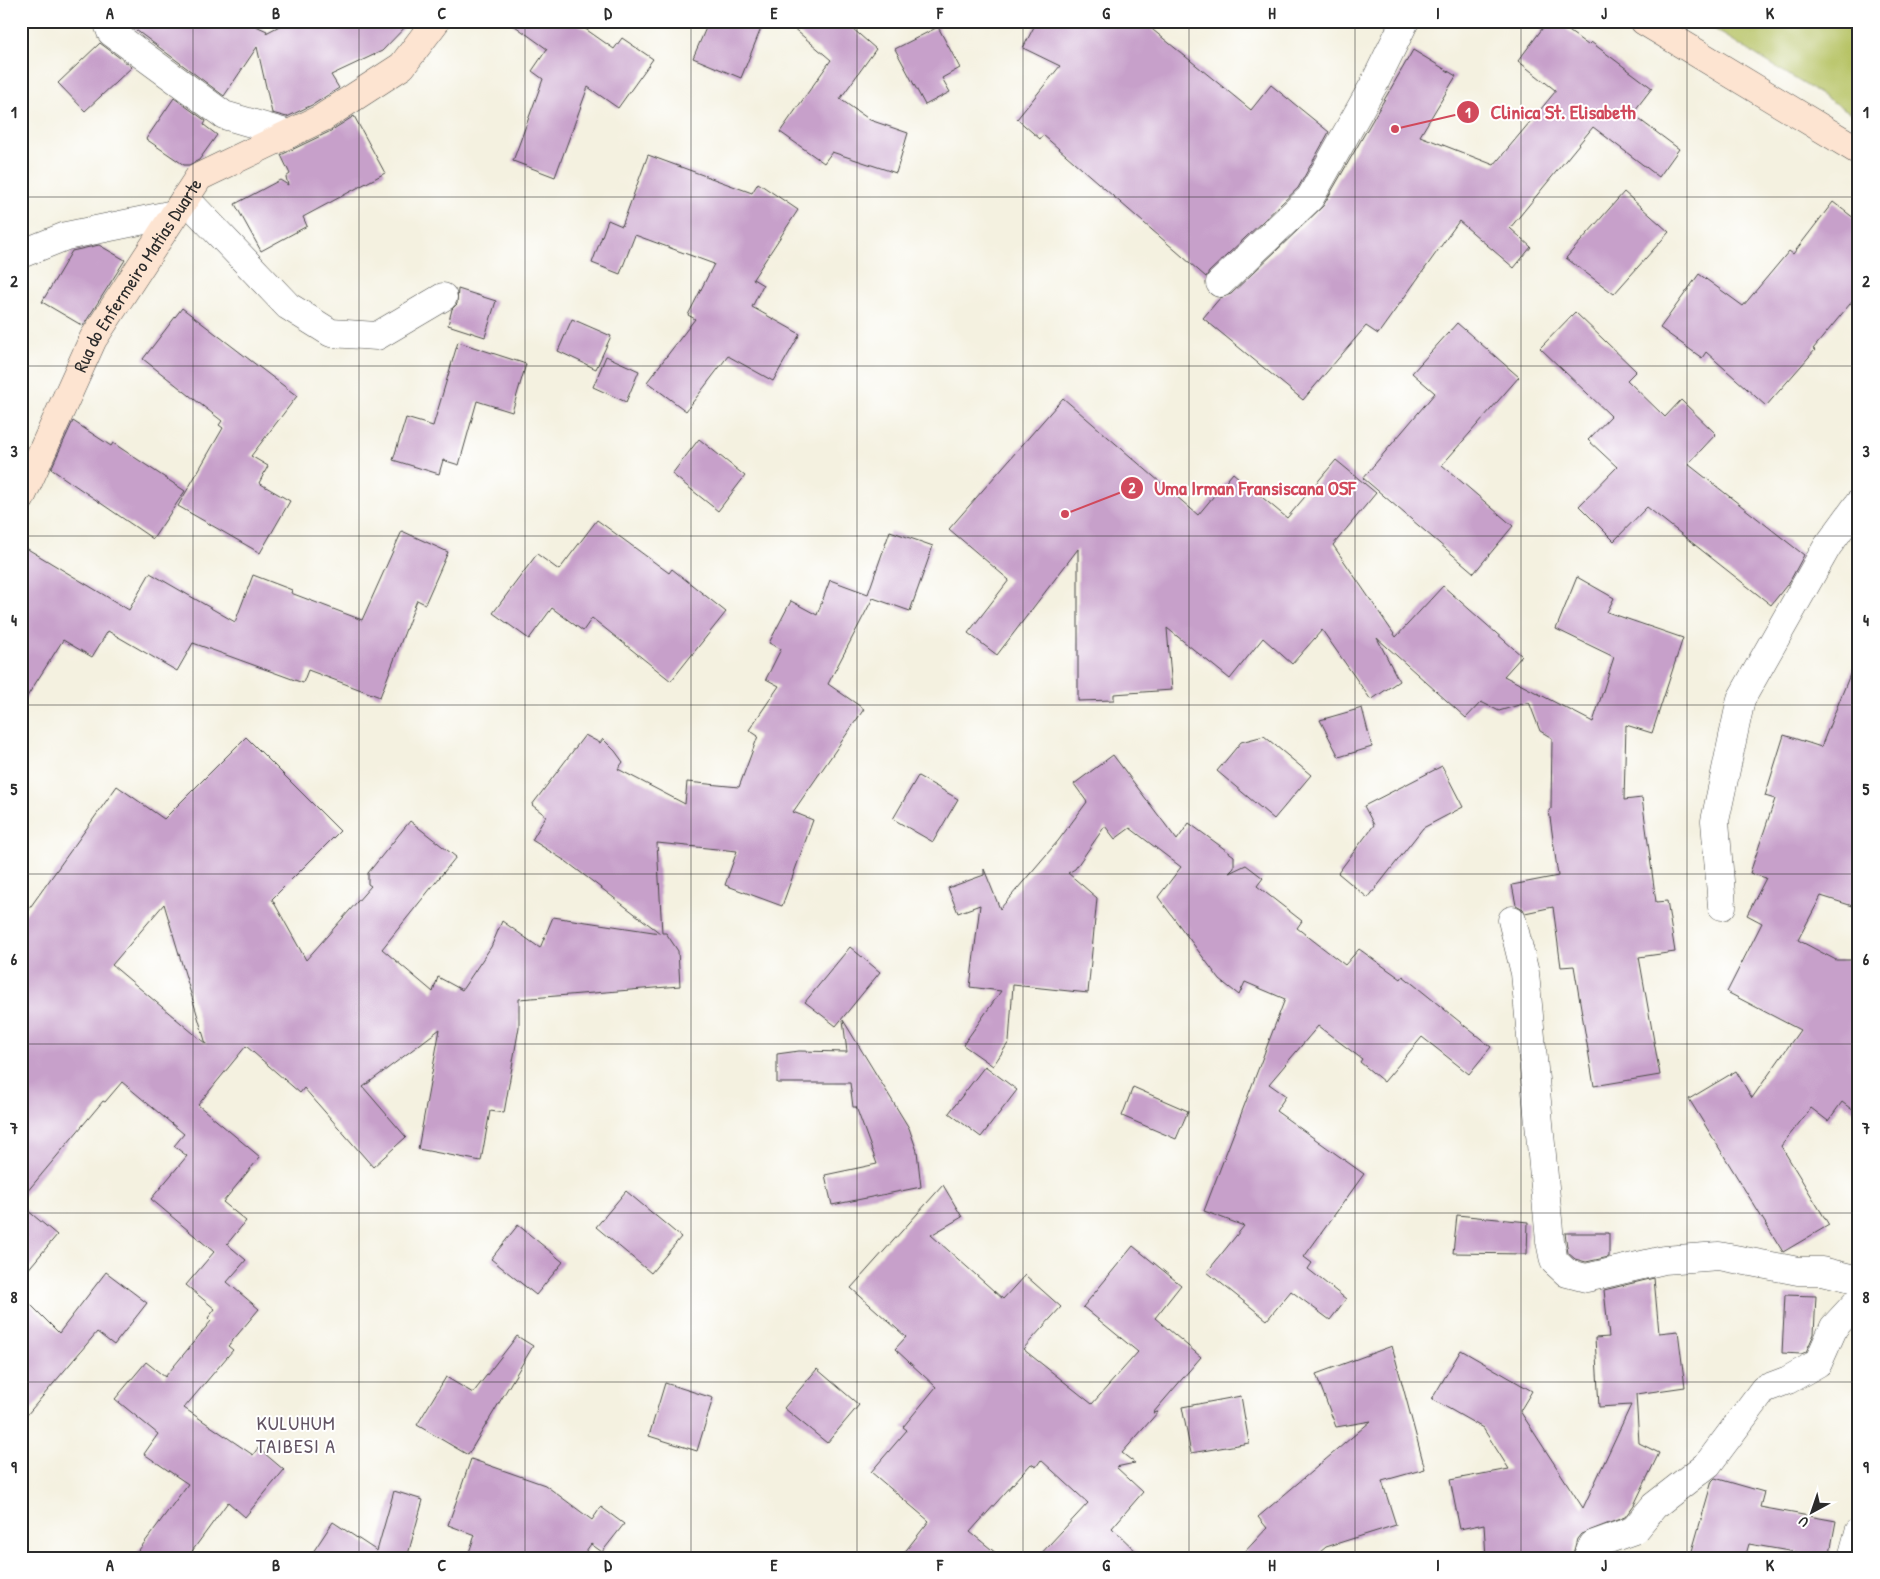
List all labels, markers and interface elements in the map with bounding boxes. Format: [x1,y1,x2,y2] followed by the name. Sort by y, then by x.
[106,2,114,24] text: A
[272,2,280,24] text: B
[438,2,447,24] text: C
[604,2,612,24] text: D
[770,2,778,24] text: E
[936,2,944,24] text: F
[1102,2,1110,24] text: G
[1268,2,1276,24] text: H
[1436,2,1440,24] text: I
[1601,2,1607,24] text: J
[1766,2,1775,24] text: K
[1456,95,1646,130] callout: Clinica St. Elisabeth
[1490,98,1636,125] text: Clinica St. Elisabeth
[11,101,17,123] text: 1
[1863,101,1869,123] text: 1
[1465,102,1471,123] text: 1
[67,173,208,376] street label: Rua do Enfermeiro Matias Duarte
[10,270,18,292] text: 2
[1862,270,1870,292] text: 2
[10,440,18,462] text: 3
[1862,440,1870,462] text: 3
[1120,470,1366,505] callout: Uma Irman Fransiscana OSF
[1154,474,1357,501] text: Uma Irman Fransiscana OSF
[1128,477,1136,498] text: 2
[11,609,17,631] text: 4
[1863,609,1869,631] text: 4
[11,778,18,800] text: 5
[1863,778,1870,800] text: 5
[11,948,18,970] text: 6
[1863,948,1870,970] text: 6
[9,1117,18,1139] text: 7
[1861,1117,1870,1139] text: 7
[11,1286,18,1308] text: 8
[1863,1286,1870,1308] text: 8
[256,1409,336,1459] district label: KULUHUM TAIBESI A
[11,1456,17,1478] text: 9
[1863,1456,1869,1478] text: 9
[1788,1486,1838,1536] north arrow
[1794,1512,1812,1532] text: U
[106,1554,114,1576] text: A
[272,1554,280,1576] text: B
[438,1554,447,1576] text: C
[604,1554,612,1576] text: D
[770,1554,778,1576] text: E
[936,1554,944,1576] text: F
[1102,1554,1110,1576] text: G
[1268,1554,1276,1576] text: H
[1436,1554,1440,1576] text: I
[1601,1554,1607,1576] text: J
[1766,1554,1775,1576] text: K

